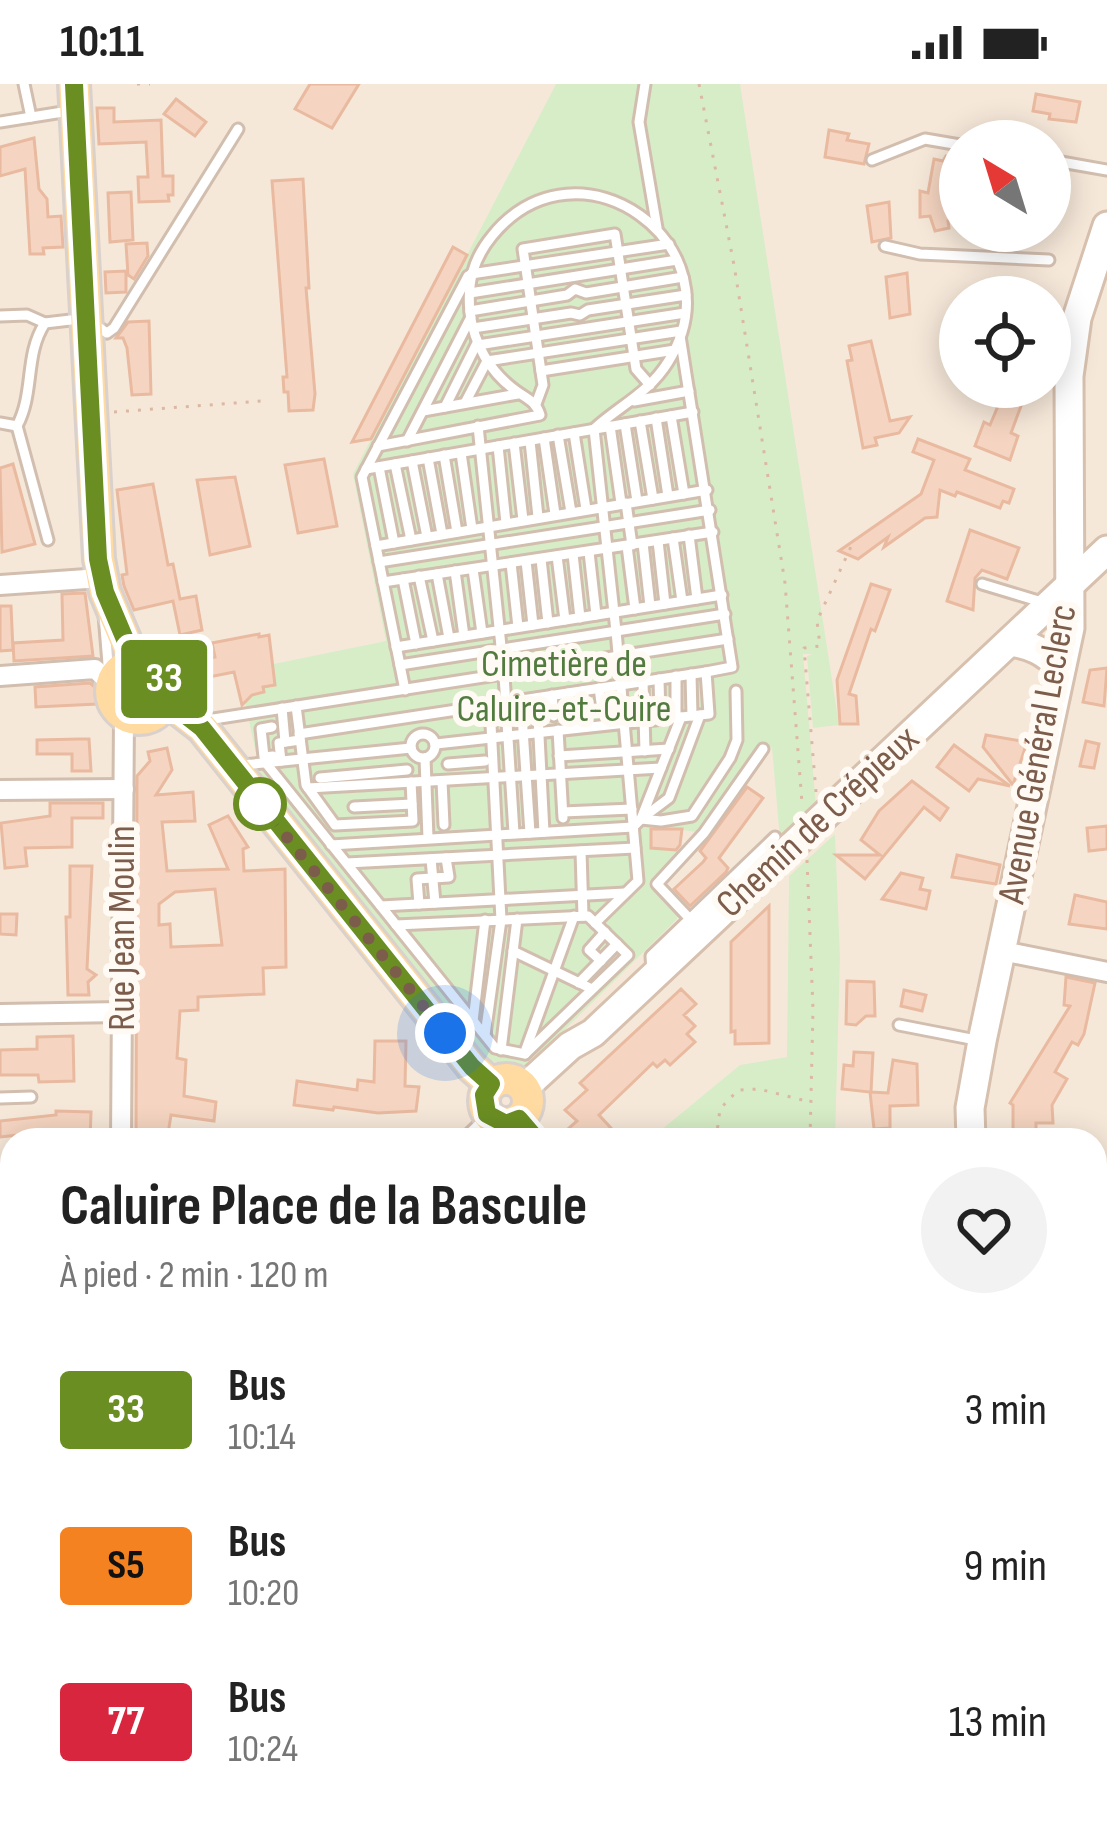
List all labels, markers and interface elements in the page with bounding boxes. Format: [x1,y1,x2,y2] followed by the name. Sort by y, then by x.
[60,15,144,70] text: 10:11
[939,120,1071,252] north arrow
[939,120,1071,408] map controls
[939,276,1071,408] button: locate
[988,601,1087,908] street label: Avenue Général Leclerc
[110,640,218,718] line badge: 33
[456,641,672,733] park label: Cimetière de Caluire-et-Cuire
[145,653,183,704] text: 33
[707,716,929,928] street label: Chemin de Crépieux
[235,779,285,829] unlabelled marker
[99,825,146,1031] street label: Rue Jean Moulin
[415,1003,475,1063] your location
[921,1167,1047,1293] button: heart
[60,1173,587,1241] text: Caluire Place de la Bascule
[60,1252,329,1299] text: À pied · 2 min · 120 m
[228,1359,286,1414] text: Bus
[964,1383,1047,1438] text: 3 min
[107,1384,145,1435] text: 33
[228,1414,296,1461] text: 10:14
[228,1515,286,1570] text: Bus
[963,1539,1047,1594] text: 9 min
[107,1540,145,1591] text: S5
[228,1570,299,1617] text: 10:20
[228,1671,286,1726] text: Bus
[949,1695,1047,1750] text: 13 min
[108,1696,144,1747] text: 77
[228,1726,298,1773] text: 10:24

